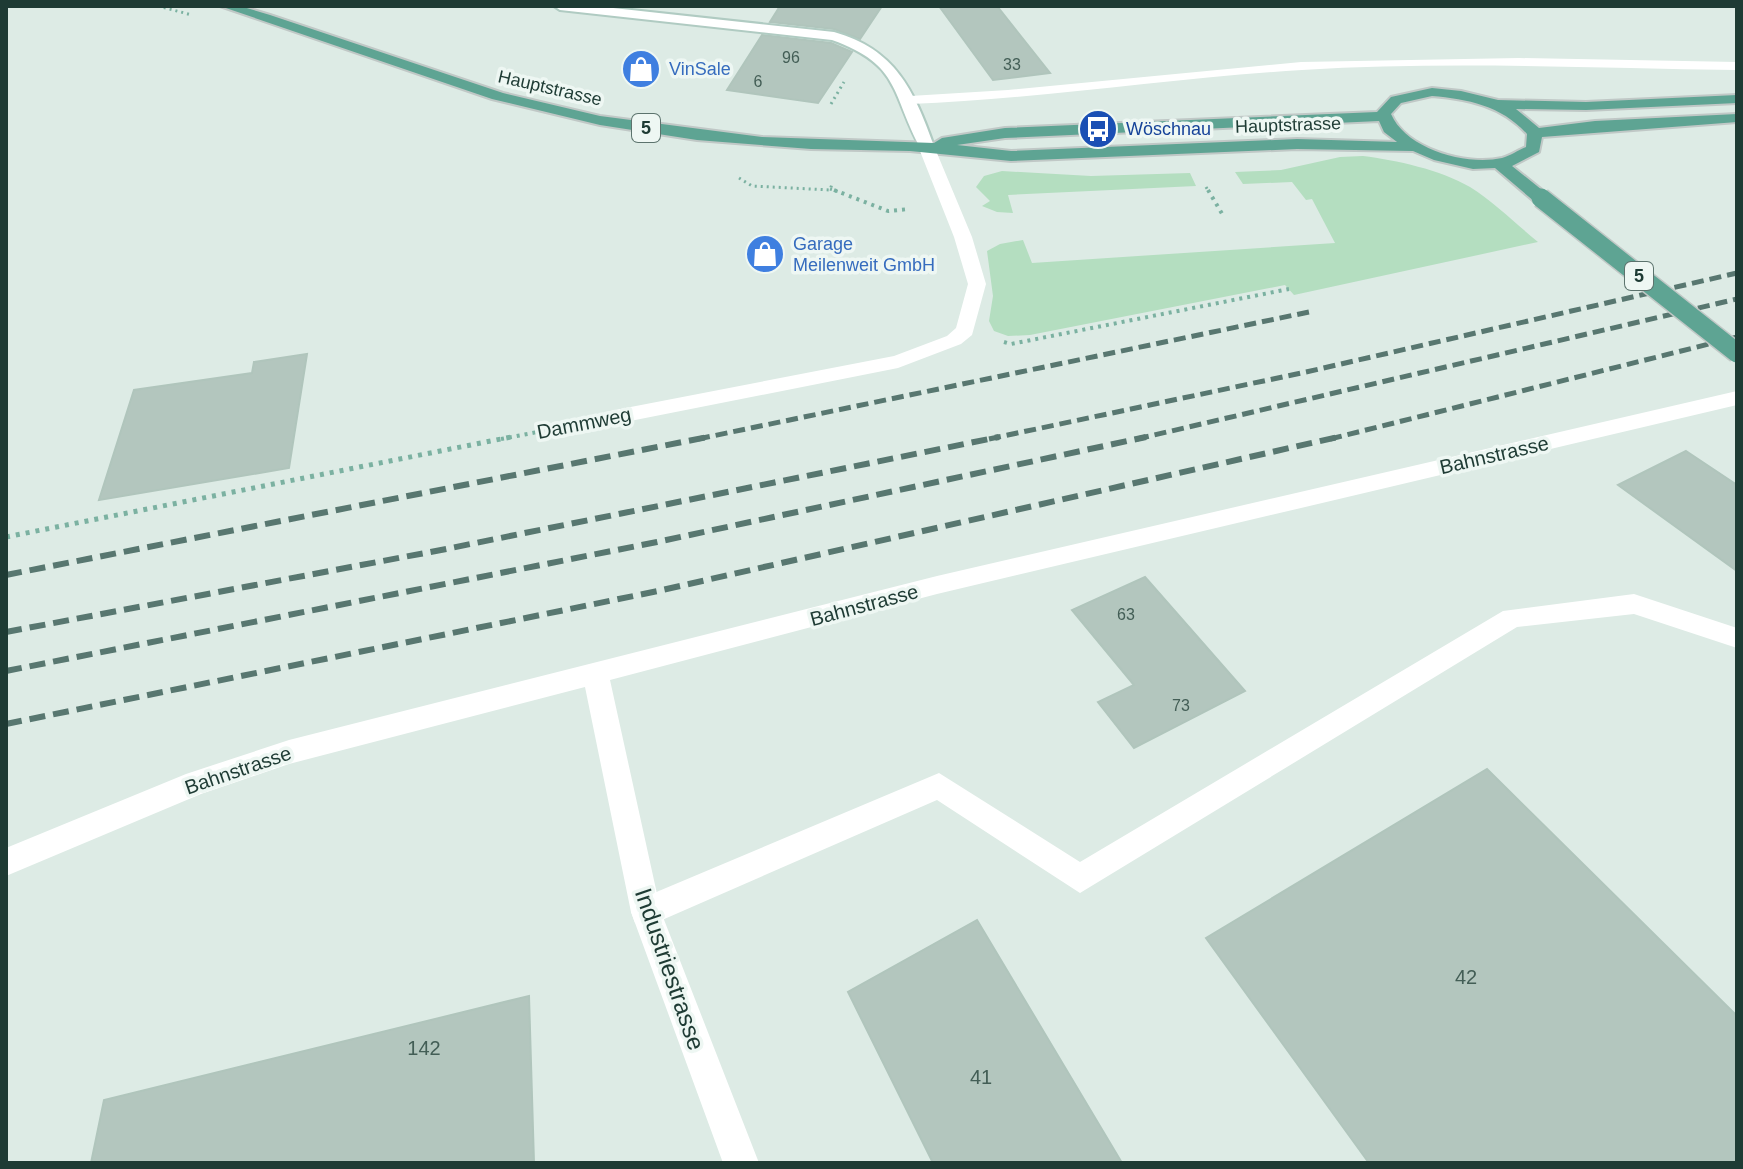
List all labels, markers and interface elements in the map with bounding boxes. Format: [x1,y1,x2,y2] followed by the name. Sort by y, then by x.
[620,48,662,90] shop icon: VinSale
[782,49,800,66] house number: 96
[1003,56,1021,73] house number: 33
[669,59,731,79] place label: VinSale
[496,66,604,110] street label: Hauptstrasse
[754,73,763,90] house number: 6
[1077,108,1119,150] bus stop icon: Wöschnau
[1235,113,1341,137] street label: Hauptstrasse
[632,114,660,142] road number: 5
[1126,119,1211,139] place label: Wöschnau
[744,233,786,275] shop icon: Garage Meilenweit GmbH
[793,234,935,275] place label: Garage Meilenweit GmbH
[1625,262,1653,290] road number: 5
[535,403,633,443] street label: Dammweg
[1437,432,1551,478] street label: Bahnstrasse
[807,580,921,630] street label: Bahnstrasse
[1117,606,1135,623] house number: 63
[1172,697,1190,714] house number: 73
[182,742,294,798] street label: Bahnstrasse
[630,885,710,1053] street label: Industriestrasse
[1455,966,1477,988] house number: 42
[407,1037,441,1059] house number: 142
[970,1066,992,1088] house number: 41

